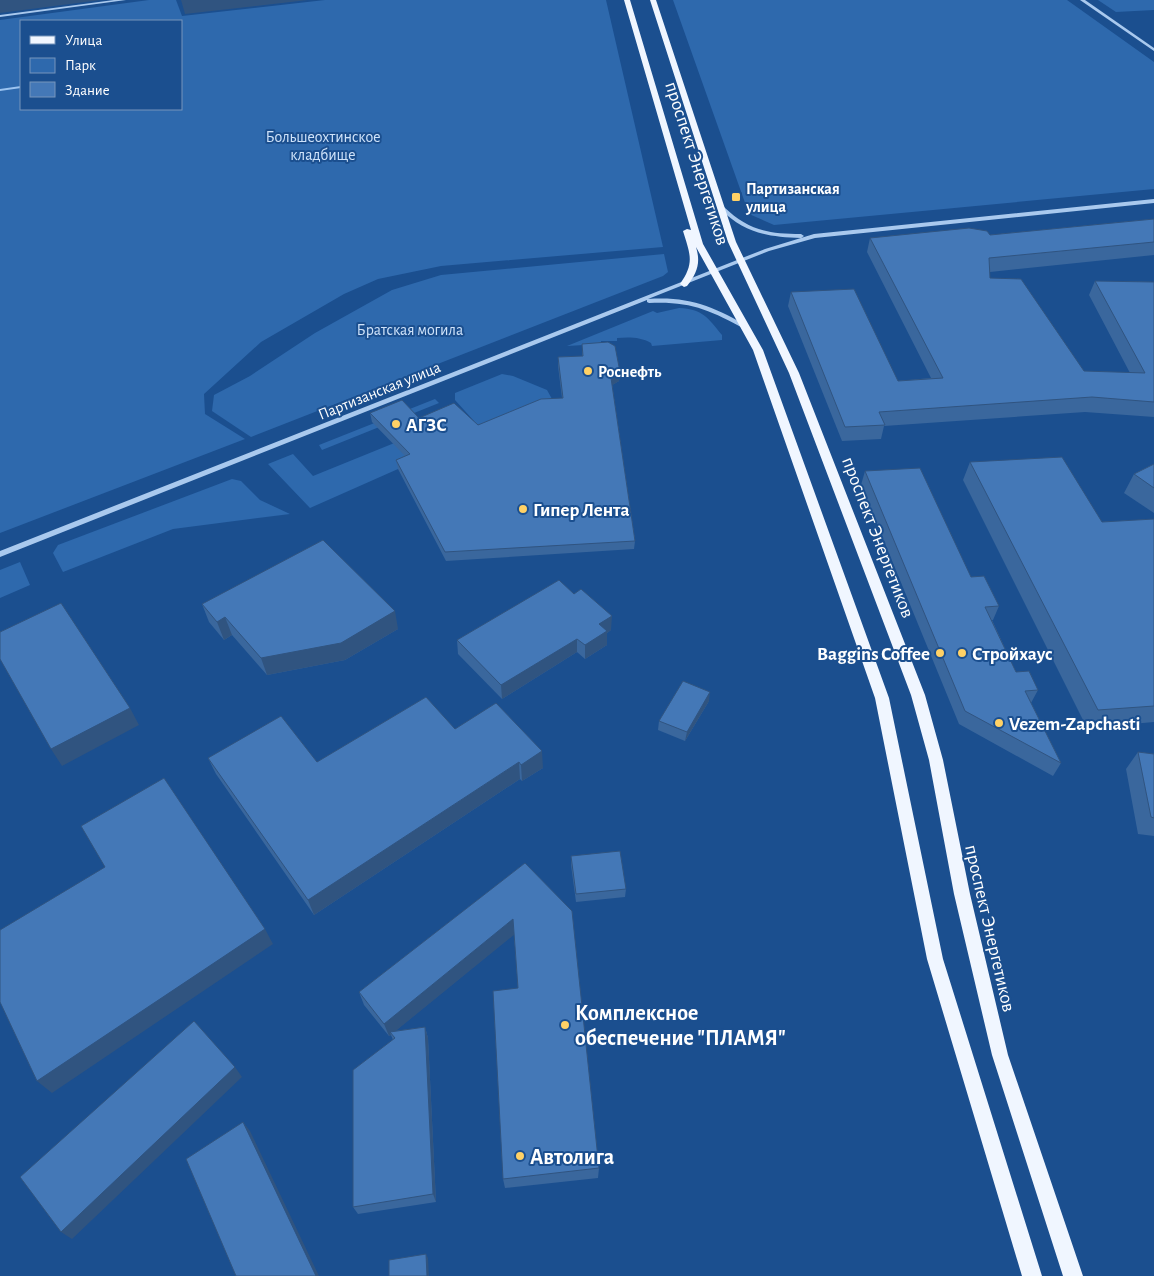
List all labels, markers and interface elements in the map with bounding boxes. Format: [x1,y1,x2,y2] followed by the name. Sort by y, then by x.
[20,20,182,110] legend
[65,33,102,48] text: Улица
[65,58,96,73] text: Парк
[661,79,732,248] street label: проспект Энергетиков
[65,83,110,98] text: Здание
[265,129,381,163] park label: Большеохтинское кладбище
[745,181,840,216] place label: Партизанская улица
[730,191,742,203] marker: Партизанская улица
[357,322,463,338] park label: Братская могила
[316,359,443,424] street label: Партизанская улица
[598,364,662,380] place label: Роснефть
[582,365,594,377] marker: Роснефть
[406,416,447,435] place label: АГЗС
[390,418,402,430] marker: АГЗС
[838,454,917,621] street label: проспект Энергетиков
[533,501,629,520] place label: Гипер Лента
[517,503,529,515] marker: Гипер Лента
[817,645,930,664] place label: Baggins Coffee
[972,645,1053,664] place label: Стройхаус
[934,647,946,659] marker: Baggins Coffee
[956,647,968,659] marker: Стройхаус
[1009,715,1140,734] place label: Vezem-Zapchasti
[993,717,1005,729] marker: Vezem-Zapchasti
[961,843,1018,1014] street label: проспект Энергетиков
[575,1002,786,1049] place label: Комплексное обеспечение "ПЛАМЯ"
[559,1019,571,1031] marker: Комплексное обеспечение "ПЛАМЯ"
[530,1146,614,1168] place label: Автолига
[514,1150,526,1162] marker: Автолига

